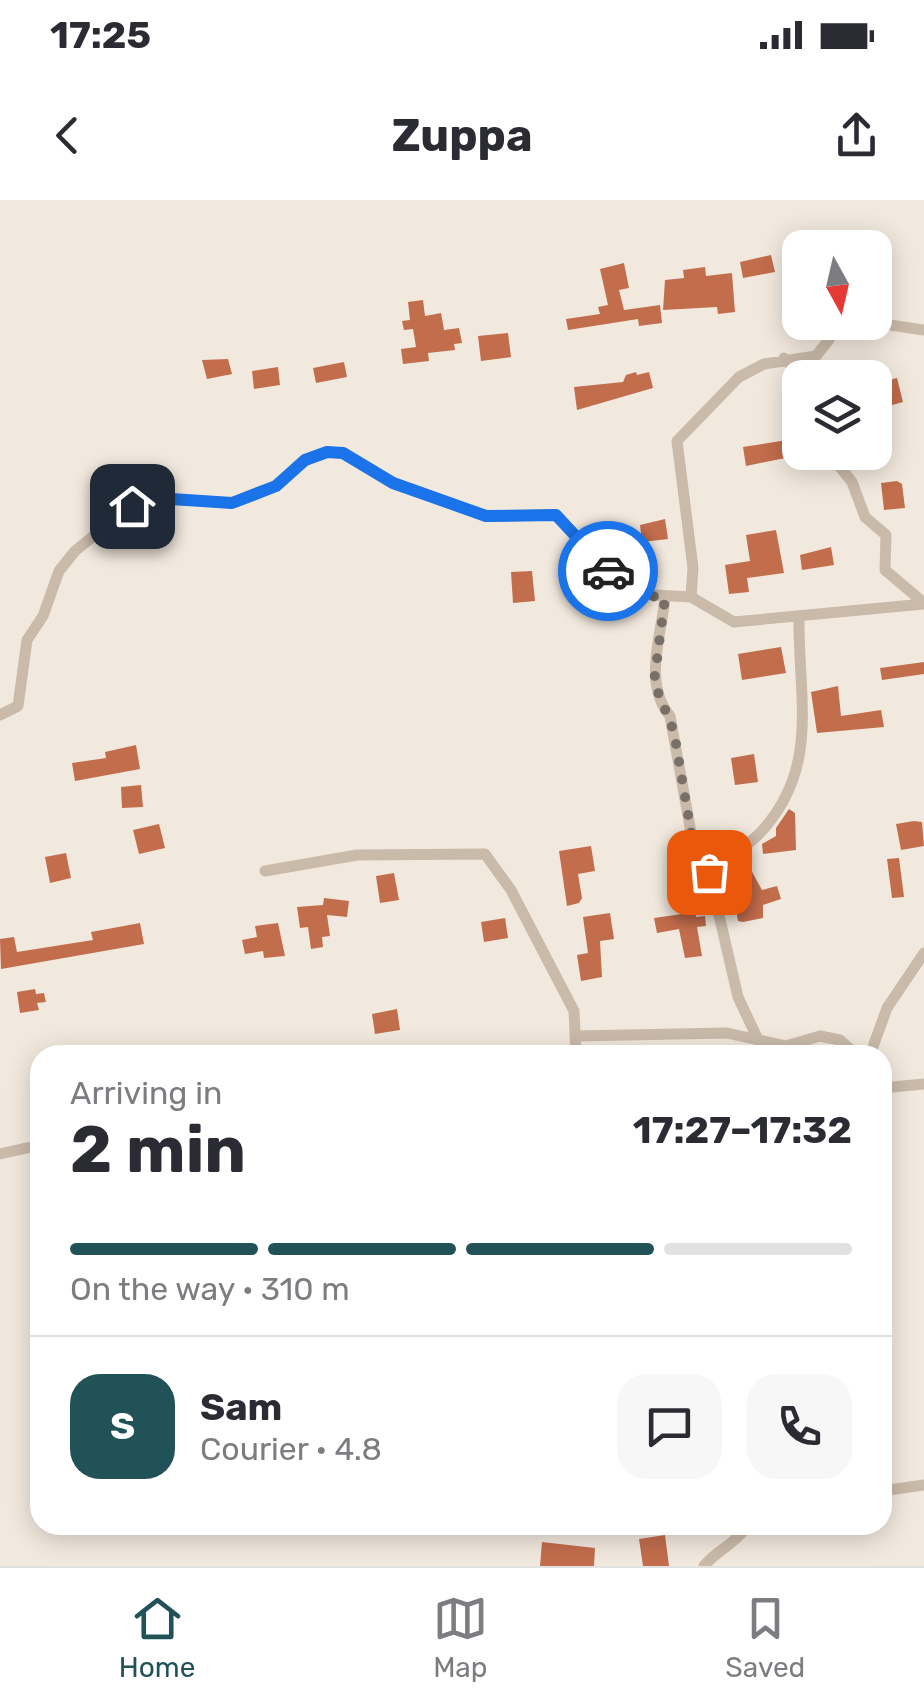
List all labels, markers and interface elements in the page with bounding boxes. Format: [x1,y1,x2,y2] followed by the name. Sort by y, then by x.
[50,12,151,58] text: 17:25
[40,108,95,163] icon: back
[829,108,884,163] icon: share
[391,109,533,162] text: Zuppa
[782,230,892,340] north arrow
[782,230,892,470] map controls
[782,360,892,470] button: layers
[90,464,175,549] pin
[105,479,160,534] icon: home
[558,521,658,621] courier
[581,544,636,599] icon: car
[667,830,752,915] pin
[682,845,737,900] icon: bag
[70,1074,222,1112] text: Arriving in
[633,1107,852,1153] text: 17:27–17:32
[70,1111,246,1188] text: 2 min
[70,1270,350,1308] text: On the way · 310 m
[617,1374,722,1479] button: chat
[747,1374,852,1479] button: phone
[200,1384,282,1430] text: Sam
[110,1403,135,1449] text: S
[200,1430,382,1468] text: Courier · 4.8
[119,1591,195,1684] tab: Home
[433,1591,488,1684] tab: Map
[725,1591,805,1684] tab: Saved

